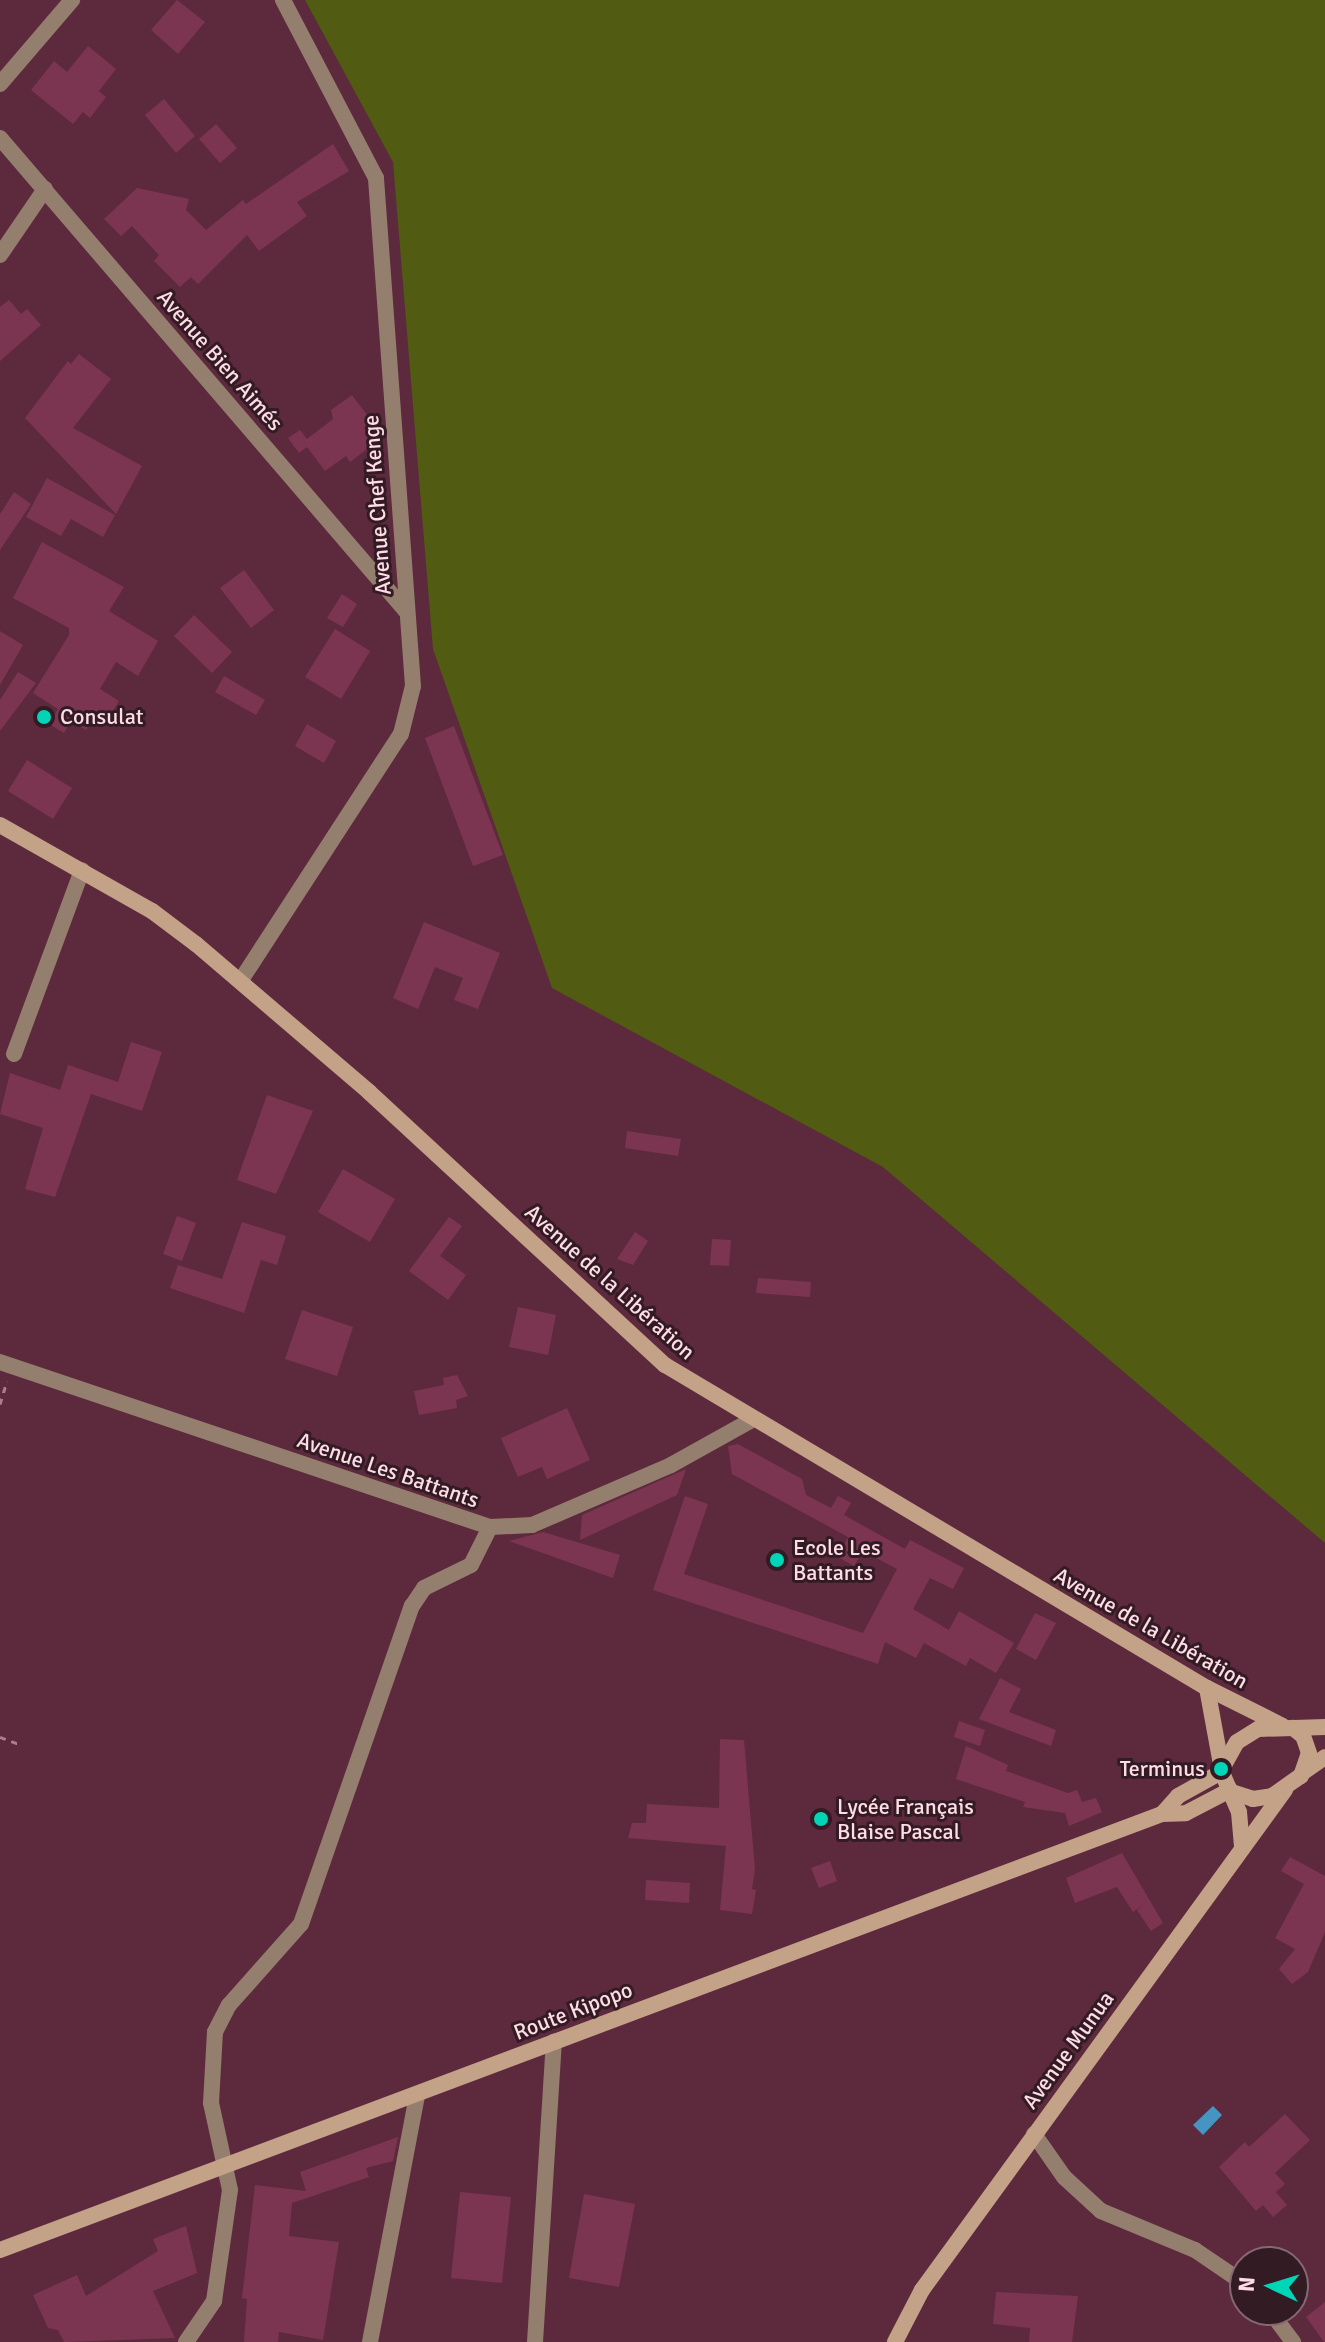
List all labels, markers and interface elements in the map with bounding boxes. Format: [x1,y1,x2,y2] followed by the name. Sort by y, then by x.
[152,284,288,436] street label: Avenue Bien Aimés
[358,414,396,596] street label: Avenue Chef Kenge
[60,704,143,730] place label: Consulat
[35,708,53,726] marker: Consulat
[520,1199,700,1365] street label: Avenue de la Libération
[294,1427,482,1513] street label: Avenue Les Battants
[793,1534,881,1586] place label: Ecole Les Battants
[768,1551,786,1569] marker: Ecole Les Battants
[1049,1562,1253,1694] street label: Avenue de la Libération
[1120,1756,1205,1782] place label: Terminus
[1212,1760,1230,1778] marker: Terminus
[837,1793,974,1844] place label: Lycée Français Blaise Pascal
[812,1810,830,1828] marker: Lycée Français Blaise Pascal
[510,1976,636,2046] street label: Route Kipopo
[1017,1986,1119,2114] street label: Avenue Munua
[1229,2246,1309,2326] north arrow
[1233,2276,1261,2293] text: N

